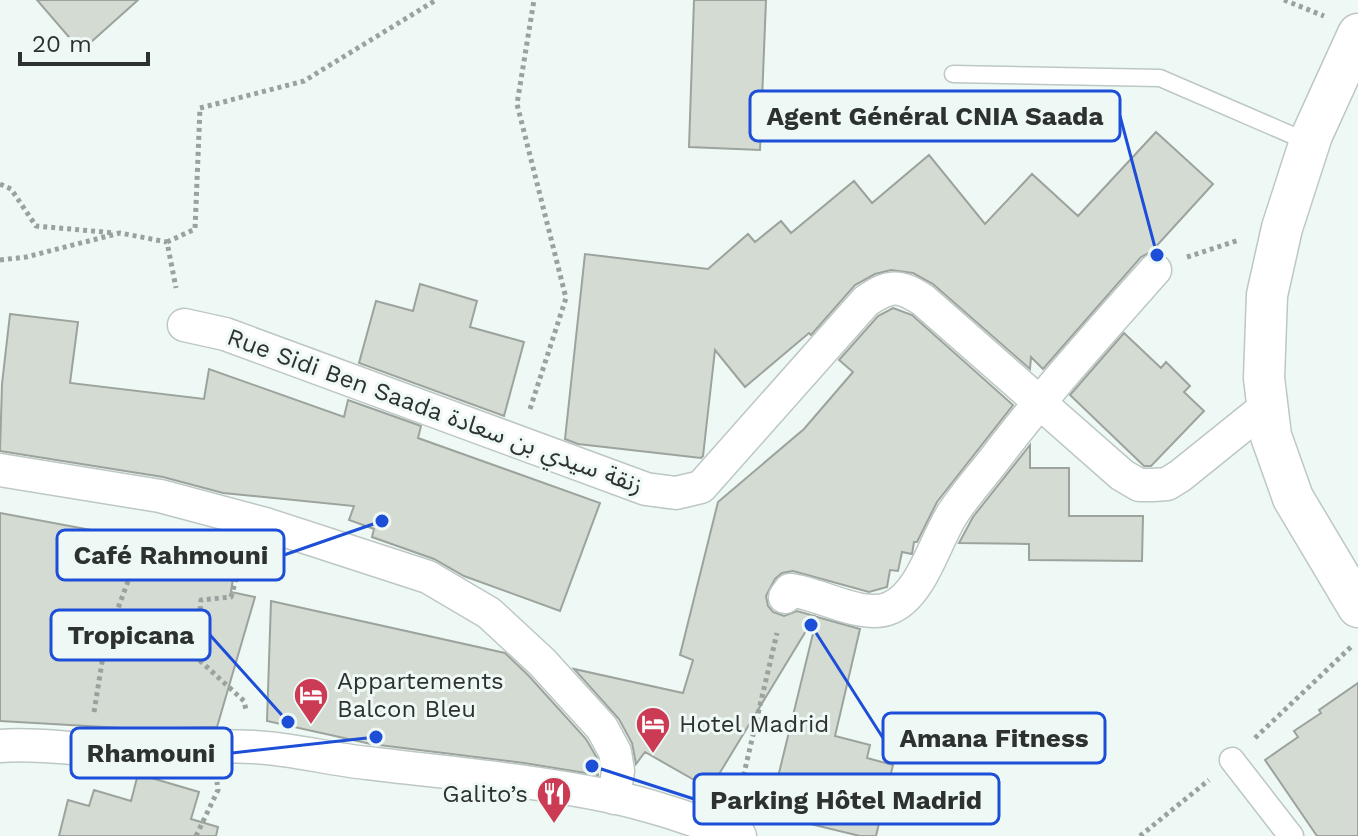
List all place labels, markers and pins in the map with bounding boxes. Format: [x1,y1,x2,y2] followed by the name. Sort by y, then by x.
[750,91,1120,141] callout: Agent Général CNIA Saada
[57,530,284,580] callout: Café Rahmouni
[51,610,210,660] callout: Tropicana
[337,667,504,723] place label: Appartements Balcon Bleu
[292,676,330,726] hotel icon: Appartements Balcon Bleu
[634,705,672,755] hotel icon: Hotel Madrid
[679,710,829,738] place label: Hotel Madrid
[883,713,1105,763] callout: Amana Fitness
[71,728,232,778] callout: Rhamouni
[694,774,999,824] callout: Parking Hôtel Madrid
[535,775,573,825] restaurant icon: Galito’s
[442,780,528,808] place label: Galito’s

